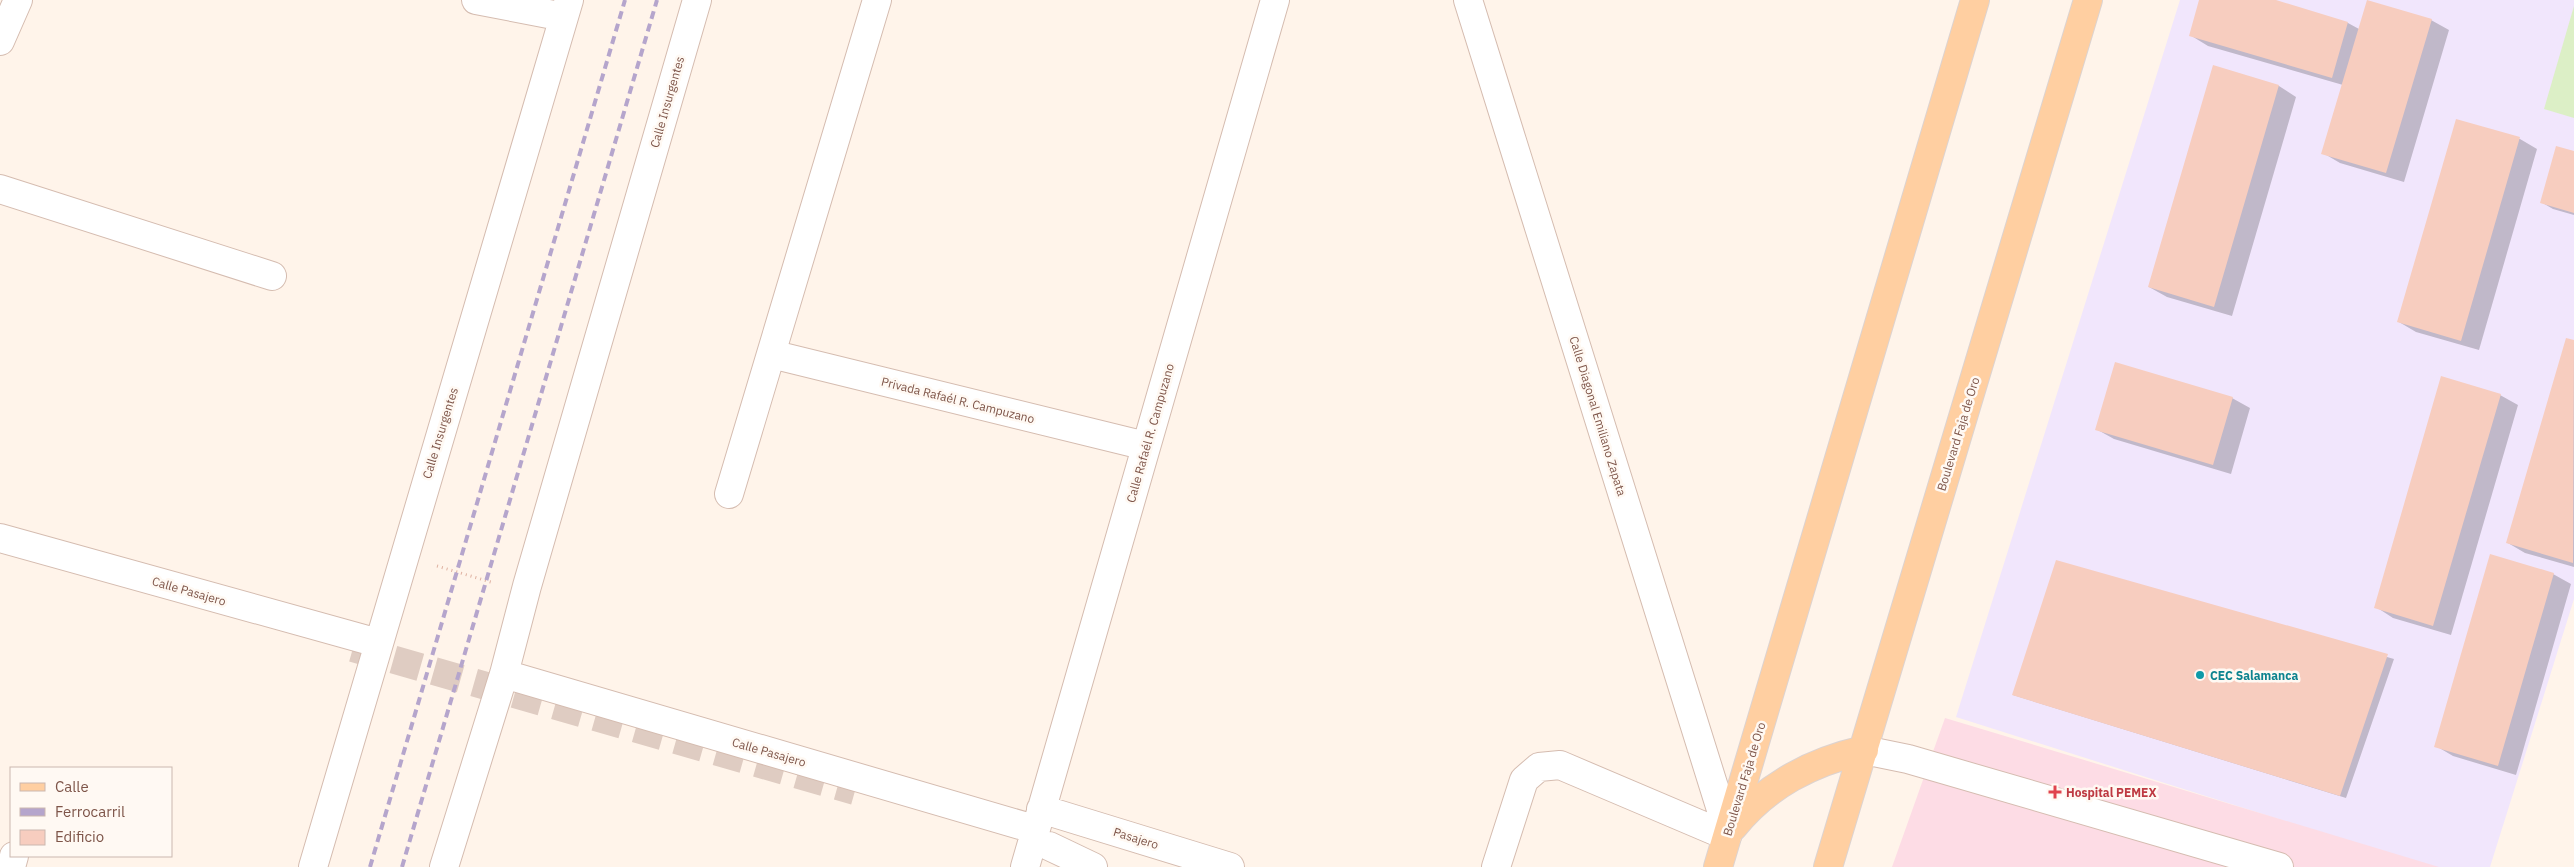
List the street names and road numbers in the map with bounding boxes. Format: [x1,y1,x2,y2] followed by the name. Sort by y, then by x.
[647,54,687,149] street label: Calle Insurgentes
[1567,334,1630,498] street label: Calle Diagonal Emiliano Zapata
[1123,361,1177,504] street label: Calle Rafaél R. Campuzano
[880,374,1036,426] street label: Privada Rafaél R. Campuzano
[1934,375,1983,493] street label: Boulevard Faja de Oro
[419,386,461,480] street label: Calle Insurgentes
[150,573,228,609] street label: Calle Pasajero
[1720,720,1769,838] street label: Boulevard Faja de Oro
[730,734,808,770] street label: Calle Pasajero
[1112,824,1161,852] street label: Pasajero

